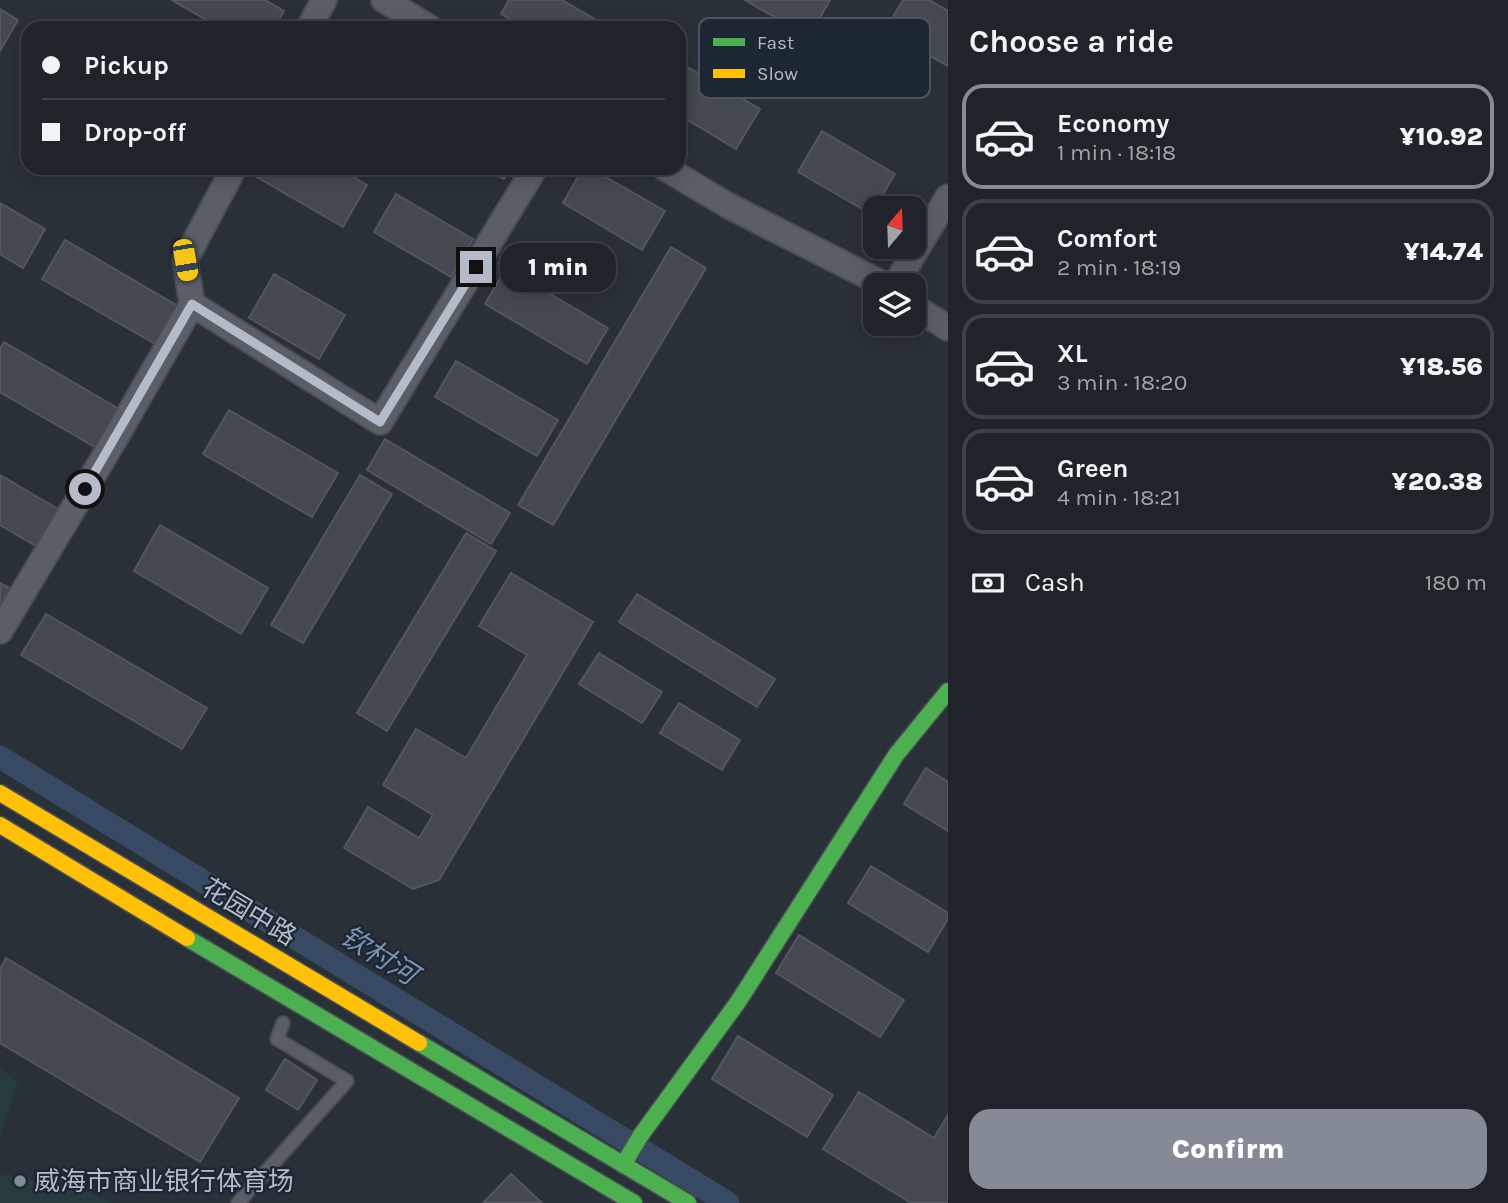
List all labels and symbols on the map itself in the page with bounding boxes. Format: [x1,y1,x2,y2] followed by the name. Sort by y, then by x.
[699,18,930,98] legend
[757,32,794,54] text: Fast
[757,63,798,85] text: Slow
[863,196,926,259] north arrow
[172,237,199,283] car
[500,243,616,292] callout: 1 min
[460,251,492,283] route end
[69,473,101,505] route start
[196,872,302,952] street label: 花园中路
[335,919,428,994] water label: 钦村河
[34,1166,294,1197] place label: 威海市商业银行体育场
[12,1173,28,1189] marker: 威海市商业银行体育场

